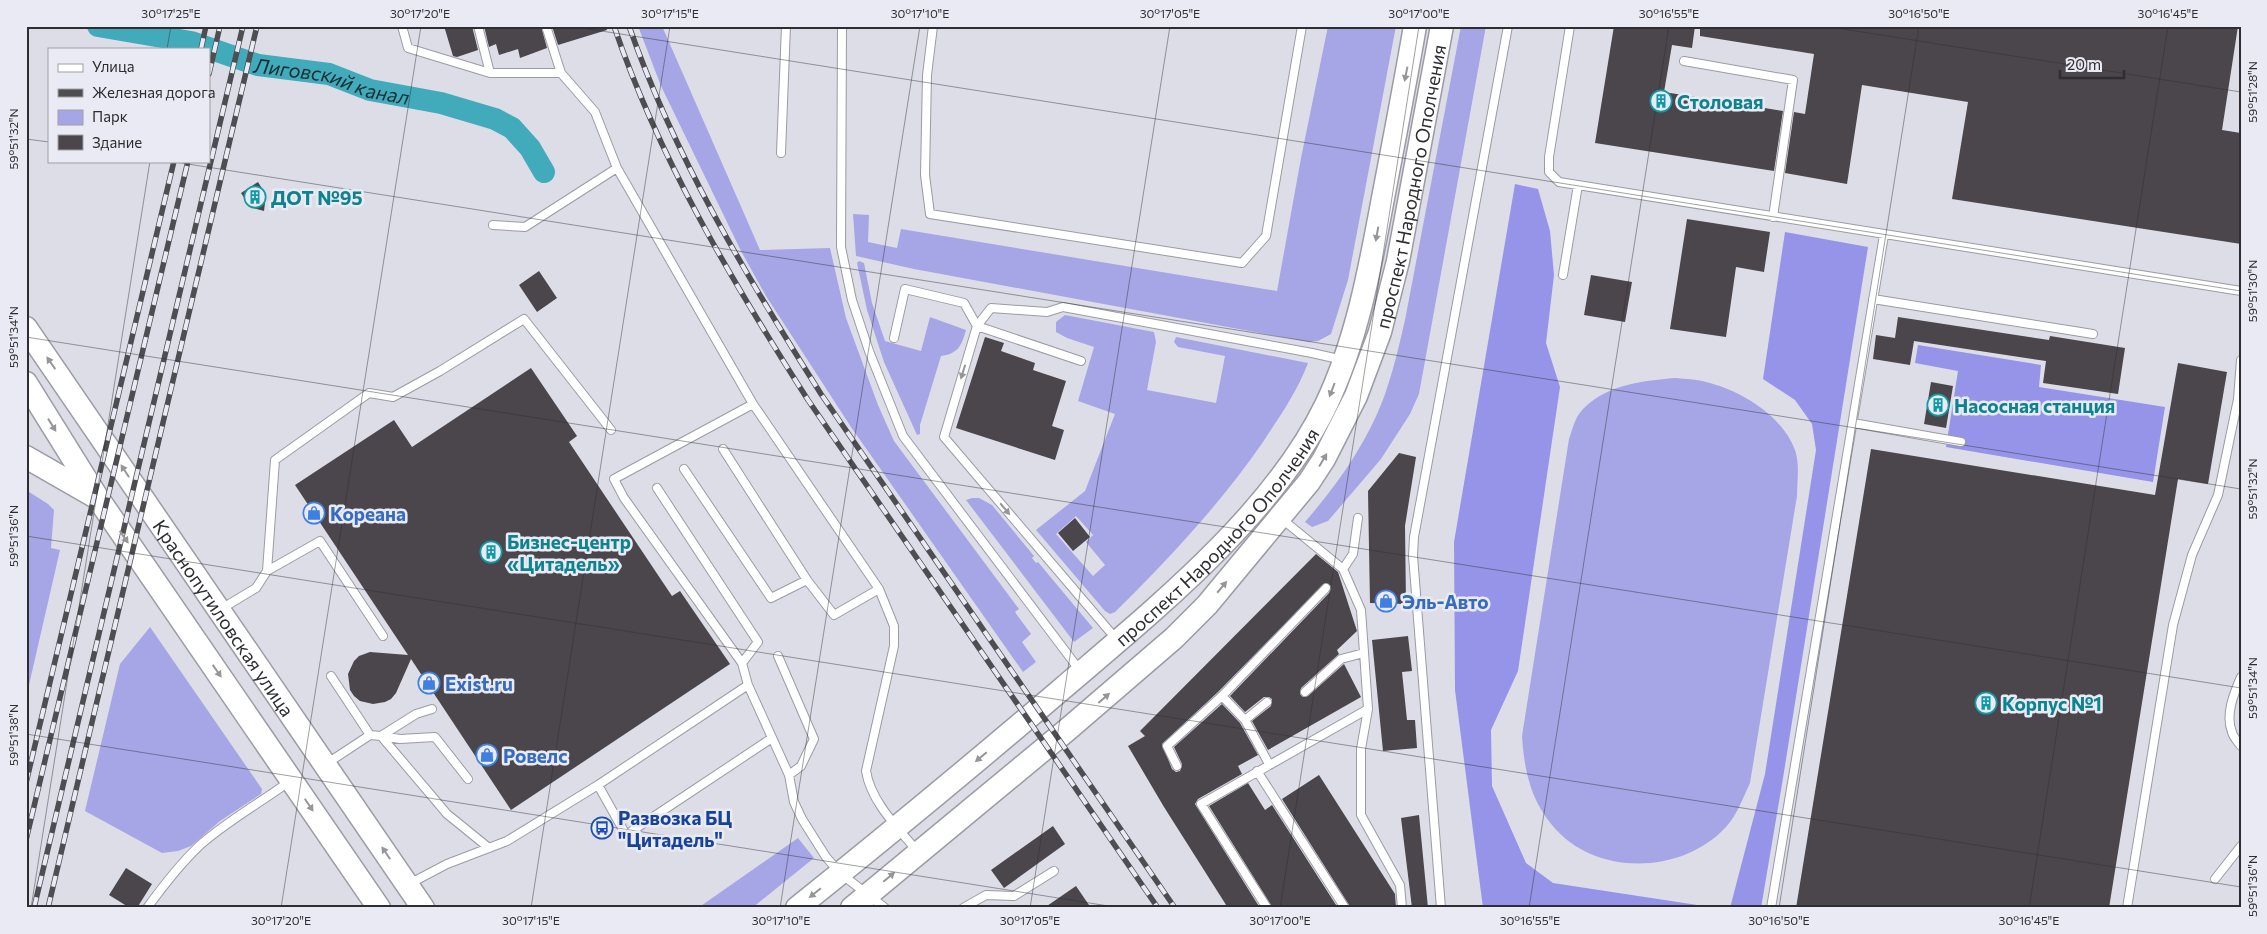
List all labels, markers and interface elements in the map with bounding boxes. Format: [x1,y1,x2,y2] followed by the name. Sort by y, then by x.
[141,6,201,20] text: 30°17'25"E
[390,6,450,20] text: 30°17'20"E
[641,6,699,20] text: 30°17'15"E
[891,6,949,20] text: 30°17'10"E
[1140,6,1200,20] text: 30°17'05"E
[1388,6,1450,20] text: 30°17'00"E
[1639,6,1699,20] text: 30°16'55"E
[1888,6,1950,20] text: 30°16'50"E
[2138,6,2198,20] text: 30°16'45"E
[1370,42,1450,331] street label: проспект Народного Ополчения
[48,48,210,162] legend
[2060,48,2123,80] scale bar
[252,52,412,109] water label: Лиговский канал
[2067,55,2101,73] text: 20 m
[92,57,134,75] text: Улица
[2245,61,2259,123] text: 59°51'28"N
[1402,67,1410,83] one-way arrow
[92,83,216,101] text: Железная дорога
[1649,89,1673,113] building icon: Столовая
[1677,90,1764,113] place label: Столовая
[92,107,128,125] text: Парк
[6,108,20,170] text: 59°51'32"N
[92,133,142,151] text: Здание
[243,185,267,209] building icon: ДОТ №95
[271,186,363,209] place label: ДОТ №95
[1372,226,1380,242] one-way arrow
[2245,260,2259,322] text: 59°51'30"N
[6,306,20,368] text: 59°51'34"N
[46,356,56,370] one-way arrow
[959,365,967,380] one-way arrow
[1327,383,1335,397] one-way arrow
[1926,393,1950,417] building icon: Насосная станция
[1954,394,2115,417] place label: Насосная станция
[47,418,56,431] one-way arrow
[1110,423,1323,650] street label: проспект Народного Ополчения
[1319,453,1328,466] one-way arrow
[2245,458,2259,520] text: 59°51'32"N
[120,464,130,478] one-way arrow
[302,501,326,525] shop icon: Кореана
[330,502,406,525] place label: Кореана
[1000,503,1011,516] one-way arrow
[6,505,20,567] text: 59°51'36"N
[149,515,300,720] street label: Краснопутиловская улица
[507,530,631,575] place label: Бизнес-центр «Цитадель»
[119,531,129,544] one-way arrow
[479,540,503,564] building icon: Бизнес-центр «Цитадель»
[1217,580,1228,593] one-way arrow
[1374,589,1398,613] shop icon: Эль-Авто
[1402,590,1489,613] place label: Эль-Авто
[2245,657,2259,719] text: 59°51'34"N
[212,664,222,678] one-way arrow
[417,671,441,695] shop icon: Exist.ru
[445,672,513,695] place label: Exist.ru
[1974,691,1998,715] building icon: Корпус №1
[2002,692,2102,715] place label: Корпус №1
[1098,693,1110,704] one-way arrow
[6,704,20,766] text: 59°51'38"N
[475,743,499,767] shop icon: Ровелс
[503,744,567,767] place label: Ровелс
[975,751,988,762] one-way arrow
[304,798,314,812] one-way arrow
[618,806,732,851] place label: Развозка БЦ "Цитадель"
[590,816,614,840] bus stop icon: Развозка БЦ "Цитадель"
[381,846,391,860] one-way arrow
[2245,855,2259,917] text: 59°51'36"N
[882,871,895,882] one-way arrow
[809,888,822,899] one-way arrow
[251,913,311,927] text: 30°17'20"E
[502,913,560,927] text: 30°17'15"E
[752,913,810,927] text: 30°17'10"E
[1000,913,1060,927] text: 30°17'05"E
[1249,913,1311,927] text: 30°17'00"E
[1500,913,1560,927] text: 30°16'55"E
[1748,913,1810,927] text: 30°16'50"E
[1999,913,2059,927] text: 30°16'45"E

